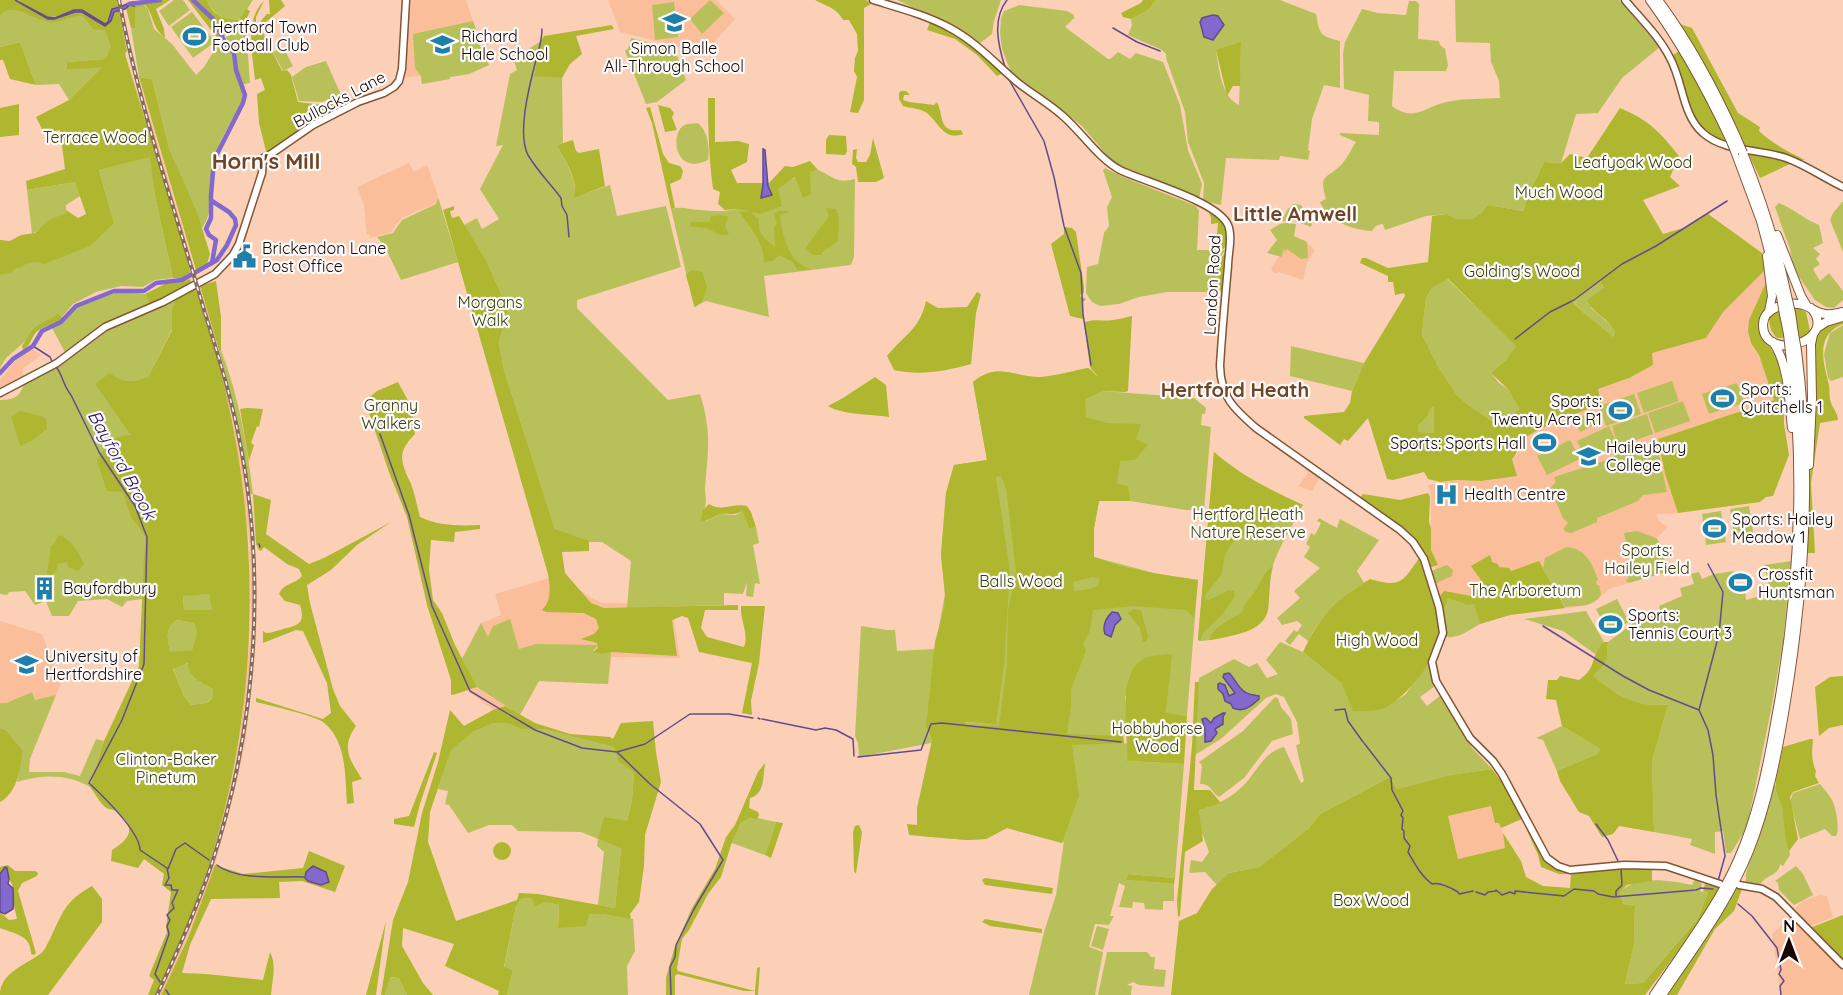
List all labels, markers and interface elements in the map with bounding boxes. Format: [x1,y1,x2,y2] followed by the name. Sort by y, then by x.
[661,10,687,36] school or university icon: Simon Balle All-Through School
[212,17,317,55] place label: Hertford Town Football Club
[181,23,207,49] sports icon: Hertford Town Football Club
[461,26,549,64] place label: Richard Hale School
[430,32,456,58] school or university icon: Richard Hale School
[604,38,744,76] place label: Simon Balle All-Through School
[289,66,389,132] street label: Bullocks Lane
[43,127,147,147] park label: Terrace Wood
[212,147,320,175] district label: Horn's Mill
[1574,152,1692,172] park label: Leafyoak Wood
[1515,182,1603,202] park label: Much Wood
[1233,201,1357,226] district label: Little Amwell
[1199,234,1225,336] street label: London Road
[262,238,386,276] place label: Brickendon Lane Post Office
[231,244,257,270] public building icon: Brickendon Lane Post Office
[1464,261,1580,281] park label: Golding's Wood
[457,292,523,330] park label: Morgans Walk
[1161,377,1309,402] district label: Hertford Heath
[1741,379,1823,417] place label: Sports: Quitchells 1
[1710,385,1736,411] sports icon: Sports: Quitchells 1
[1491,391,1602,429] place label: Sports: Twenty Acre R1
[361,395,421,433] park label: Granny Walkers
[1607,397,1633,423] sports icon: Sports: Twenty Acre R1
[83,406,163,525] water label: Bayford Brook
[1531,430,1557,456] sports icon: Sports: Sports Hall
[1390,433,1526,453] place label: Sports: Sports Hall
[1606,437,1686,475] place label: Haileybury College
[1575,443,1601,469] school or university icon: Haileybury College
[1433,481,1459,507] hospital icon: Health Centre
[1464,484,1566,504] place label: Health Centre
[1190,504,1306,542] park label: Hertford Heath Nature Reserve
[1732,509,1833,547] place label: Sports: Hailey Meadow 1
[1701,515,1727,541] sports icon: Sports: Hailey Meadow 1
[1604,540,1690,578] park label: Sports: Hailey Field
[1758,564,1835,602] place label: Crossfit Huntsman
[1727,570,1753,596] sports icon: Crossfit Huntsman
[979,571,1063,591] park label: Balls Wood
[32,575,58,601] building icon: Bayfordbury
[63,578,157,598] place label: Bayfordbury
[1469,580,1581,600] park label: The Arboretum
[1628,605,1732,643] place label: Sports: Tennis Court 3
[1597,611,1623,637] sports icon: Sports: Tennis Court 3
[1336,630,1418,650] park label: High Wood
[45,646,142,684] place label: University of Hertfordshire
[14,652,40,678] school or university icon: University of Hertfordshire
[1111,718,1203,756] park label: Hobbyhorse Wood
[116,749,216,787] park label: Clinton-Baker Pinetum
[1333,890,1409,910] park label: Box Wood
[1759,911,1819,971] north arrow
[1783,916,1795,936] text: N

